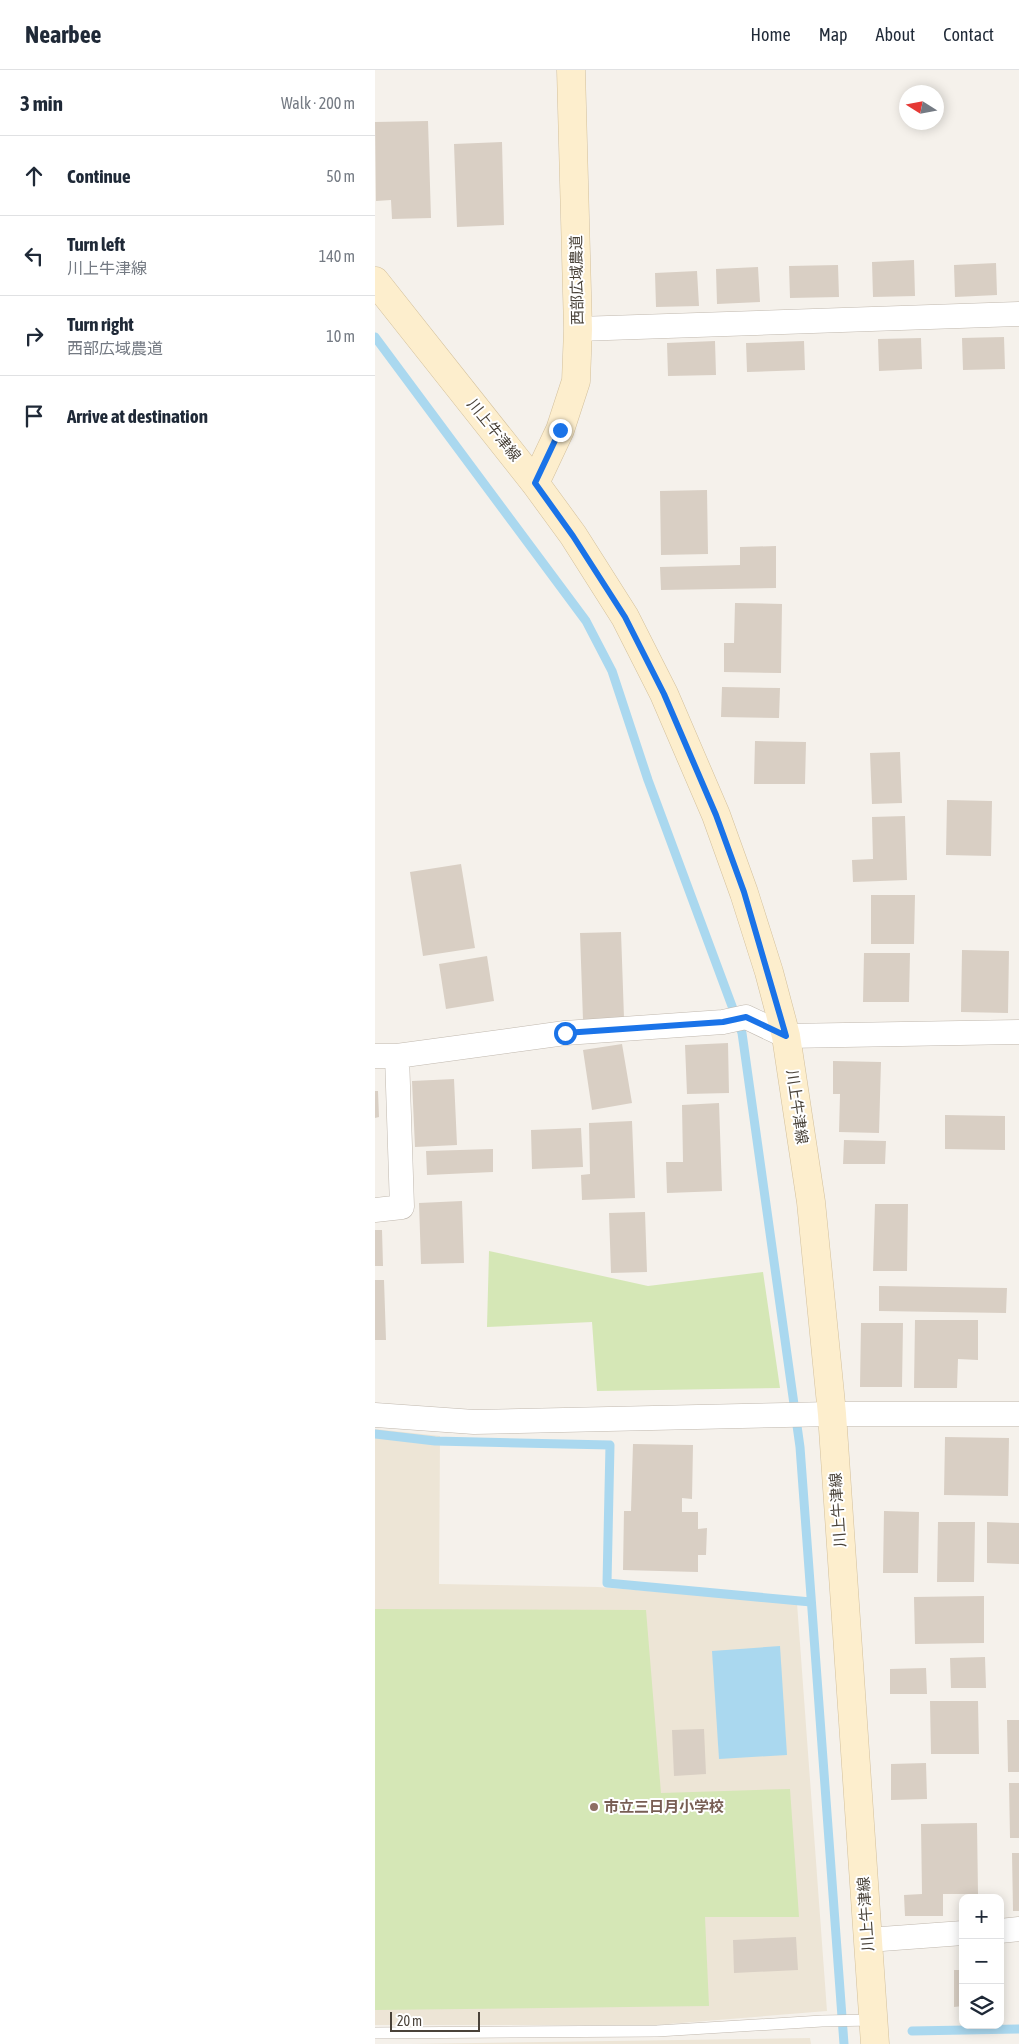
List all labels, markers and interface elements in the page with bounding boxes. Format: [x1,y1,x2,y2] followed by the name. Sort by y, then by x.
[25,21,101,48] text: Nearbee
[751,24,791,45] text: Home
[819,24,848,45] text: Map
[876,24,915,45] text: About
[943,24,994,45] text: Contact
[899,85,944,130] north arrow
[20,91,63,115] text: 3 min
[281,94,355,112] text: Walk · 200 m
[20,162,48,190] icon: ahead
[67,165,131,187] text: Continue
[326,167,355,185] text: 50 m
[67,233,125,255] text: Turn left
[567,235,586,325] street label: 西部広域農道
[20,242,48,270] icon: left
[319,247,355,265] text: 140 m
[67,259,147,277] text: 川上牛津線
[67,313,134,335] text: Turn right
[20,322,48,350] icon: right
[326,327,355,345] text: 10 m
[67,339,163,357] text: 西部広域農道
[464,395,525,464] street label: 川上牛津線
[20,402,48,430] icon: arrive
[67,405,208,427] text: Arrive at destination
[549,419,572,442] route end
[554,1022,577,1045] route start
[784,1069,811,1145] street label: 川上牛津線
[826,1472,849,1548] street label: 川上牛津線
[604,1798,724,1815] place label: 市立三日月小学校
[588,1801,600,1813] marker: 市立三日月小学校
[854,1876,877,1952] street label: 川上牛津線
[959,1894,1004,2029] map controls
[959,1894,1004,1939] button: +
[959,1939,1004,1984] button: −
[959,1984,1004,2029] button: layers
[390,2009,480,2032] scale bar
[397,2013,422,2029] text: 20 m

